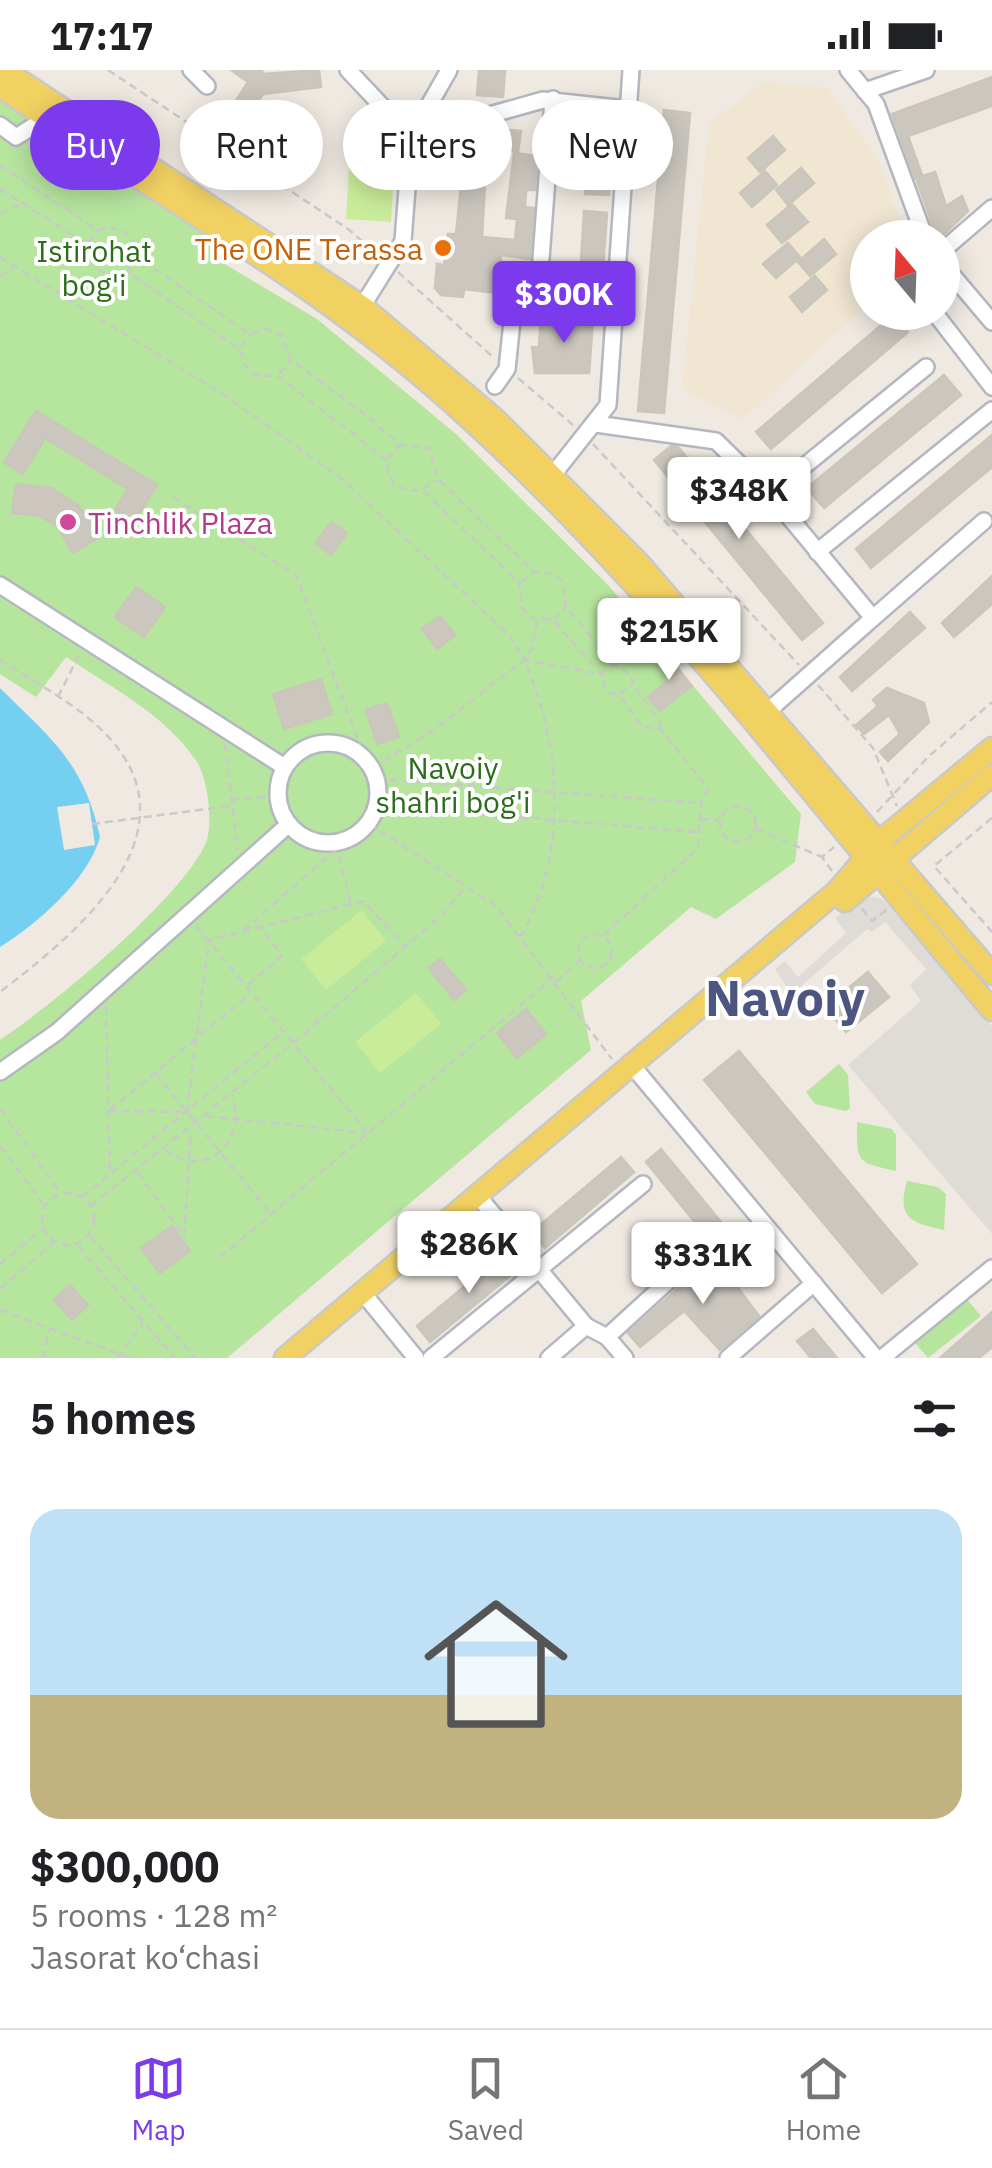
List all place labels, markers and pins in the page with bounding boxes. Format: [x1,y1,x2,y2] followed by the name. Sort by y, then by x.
[195,229,423,268] place label: The ONE Terassa
[432,237,454,259] marker: The ONE Terassa
[494,261,634,346] pin: $300K
[669,457,809,542] pin: $348K
[88,503,273,542] place label: Tinchlik Plaza
[57,511,79,533] marker: Tinchlik Plaza
[599,598,739,683] pin: $215K
[399,1211,539,1296] pin: $286K
[633,1222,773,1307] pin: $331K

